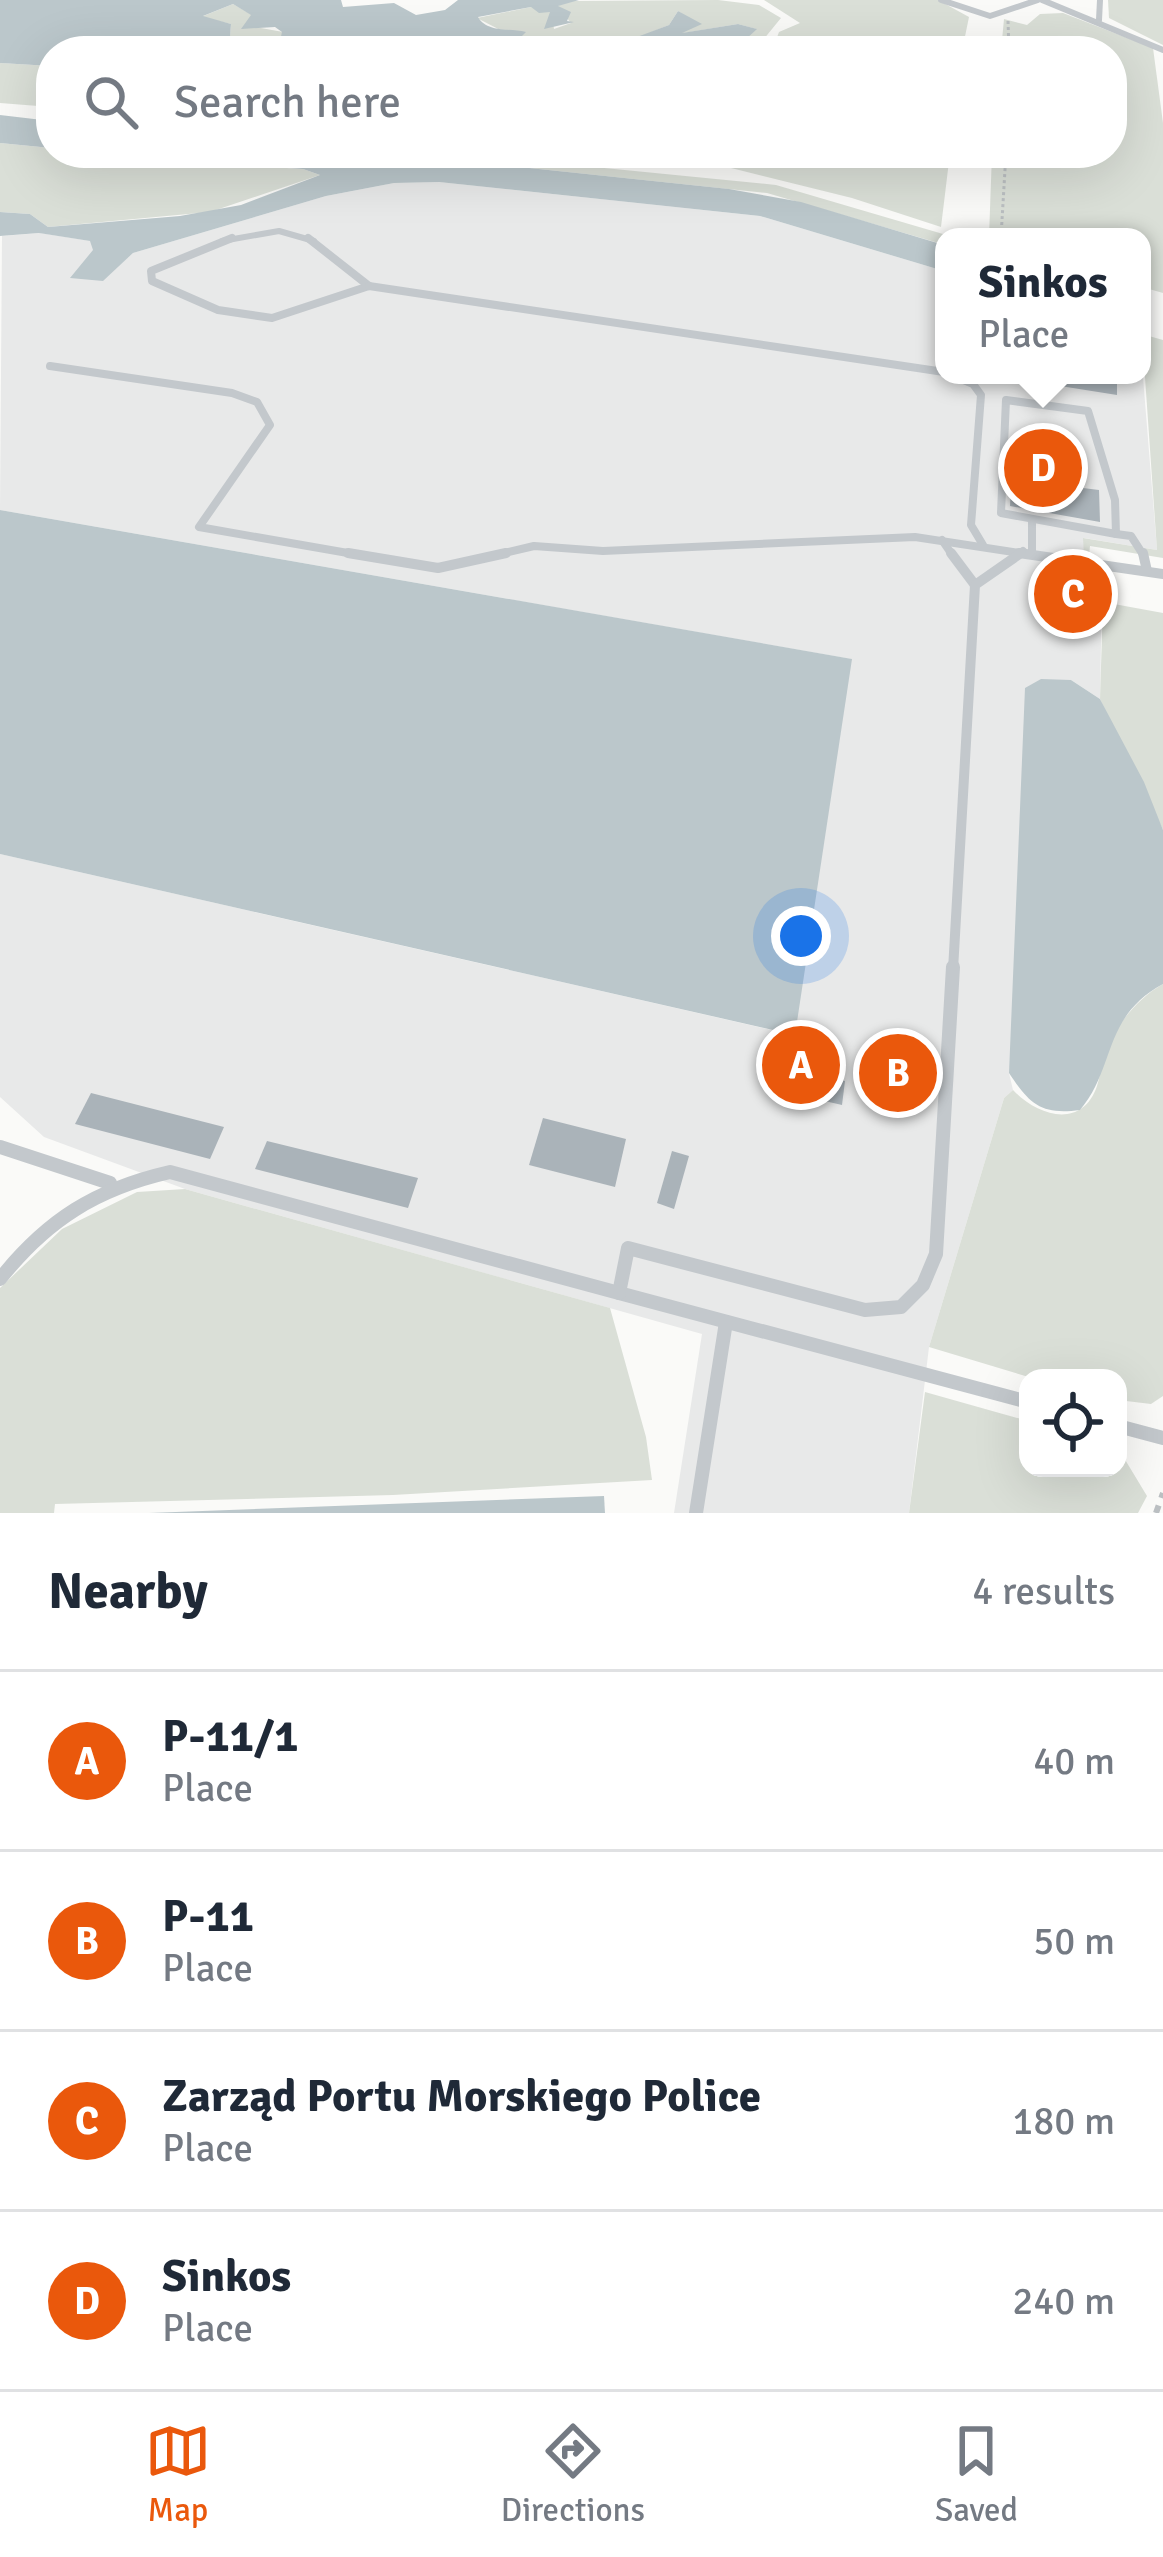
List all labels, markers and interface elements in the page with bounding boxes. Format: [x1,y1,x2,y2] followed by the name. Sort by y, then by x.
[36,36,1127,168] search box
[78,69,144,135] icon: search
[174,75,401,130] text: Search here
[935,228,1151,384] popup
[978,255,1108,310] text: Sinkos
[978,310,1069,358] text: Place
[1004,423,1082,513] pin: D
[1034,549,1112,639] pin: C
[771,906,831,966] your location
[762,1020,840,1110] pin: A
[859,1028,937,1118] pin: B
[1019,1369,1127,1477] map controls
[1019,1369,1127,1477] button: locate
[48,1560,208,1623] text: Nearby
[972,1567,1115,1615] text: 4 results
[162,1709,299,1764] text: P-11/1
[75,1737,99,1785] text: A
[1033,1737,1115,1785] text: 40 m
[162,1764,253,1812] text: Place
[162,1889,254,1944] text: P-11
[75,1917,99,1965] text: B
[1033,1917,1115,1965] text: 50 m
[162,1944,253,1992] text: Place
[162,2069,761,2124] text: Zarząd Portu Morskiego Police
[75,2097,99,2145] text: C
[1012,2097,1115,2145] text: 180 m
[162,2124,253,2172] text: Place
[162,2249,291,2304] text: Sinkos
[74,2277,100,2325] text: D
[1012,2277,1115,2325] text: 240 m
[162,2304,253,2352] text: Place
[145,2418,211,2531] tab: Map
[501,2418,645,2531] tab: Directions
[935,2418,1018,2531] tab: Saved

